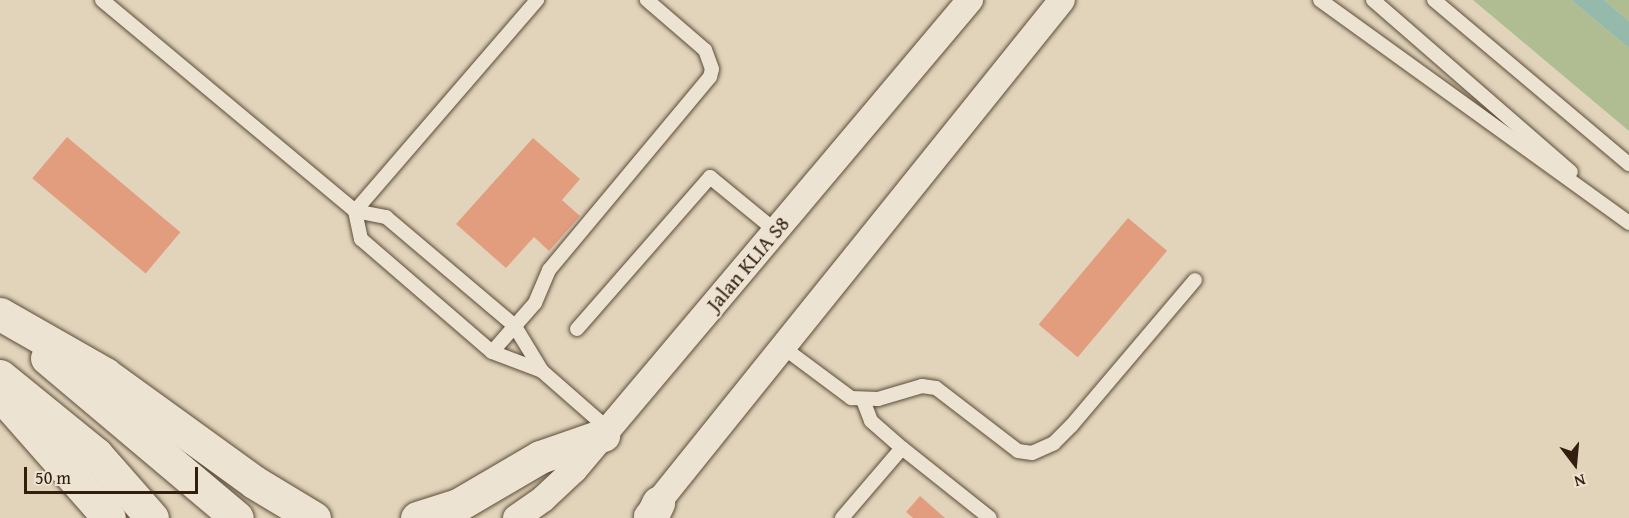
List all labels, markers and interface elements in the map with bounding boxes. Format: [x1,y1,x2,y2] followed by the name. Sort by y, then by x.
[701,212,795,316] street label: Jalan KLIA S8
[1545,434,1605,494] north arrow
[27,455,201,493] scale bar
[35,464,71,491] text: 50 m
[1572,468,1588,494] text: N

